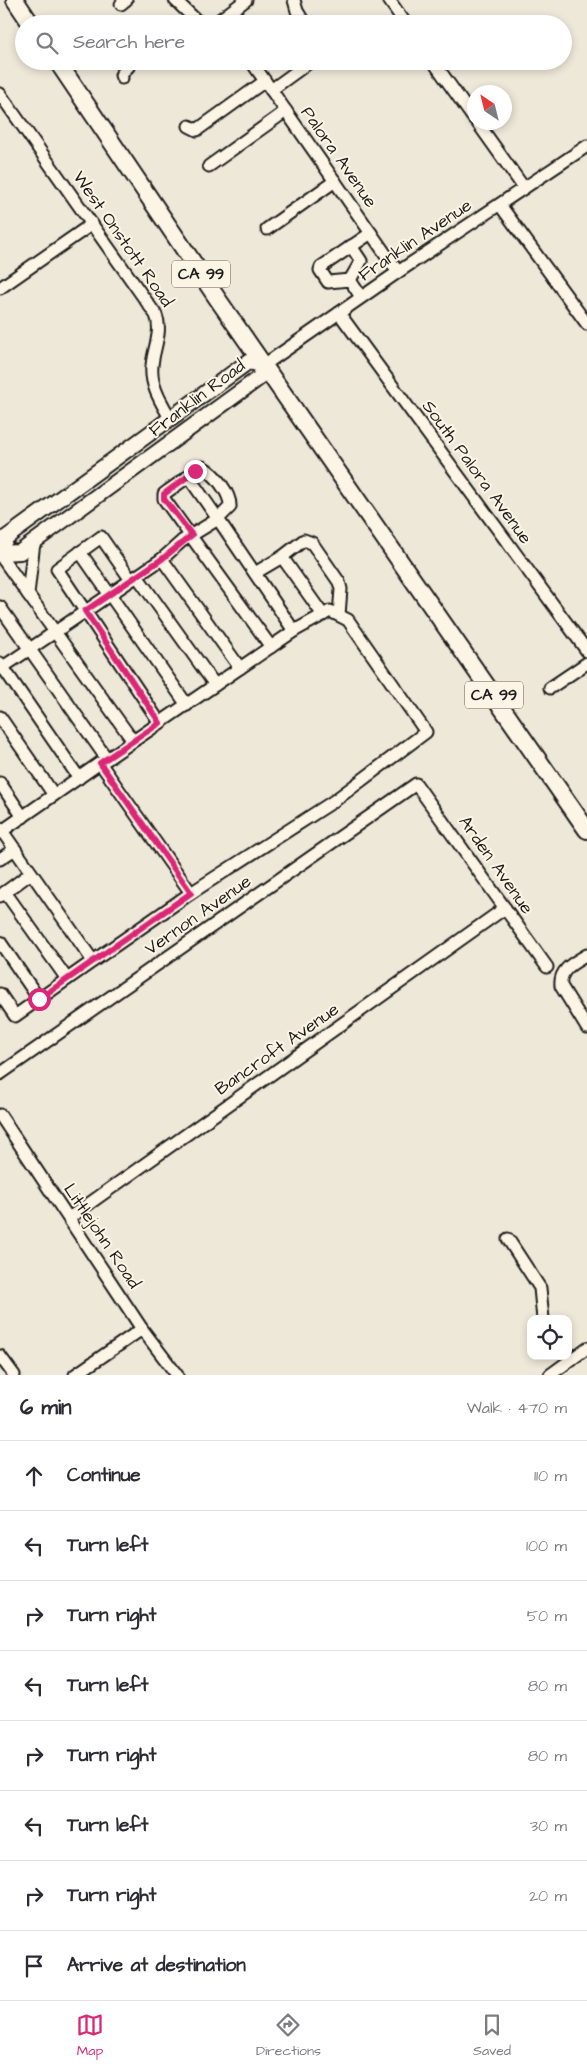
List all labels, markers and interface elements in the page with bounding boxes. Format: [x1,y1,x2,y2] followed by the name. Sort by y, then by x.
[15,15,572,70] search box
[33,29,61,57] icon: search
[73,29,185,56] text: Search here
[467,85,512,130] north arrow
[295,101,383,213] street label: Palora Avenue
[67,166,179,312] street label: West Onstott Road
[353,193,477,287] street label: Franklin Avenue
[172,260,230,288] road number: CA 99
[144,353,250,443] street label: Franklin Road
[416,395,538,549] street label: South Palora Avenue
[184,460,207,483] route end
[465,682,523,708] road number: CA 99
[453,811,539,920] street label: Arden Avenue
[140,869,256,961] street label: Vernon Avenue
[28,988,51,1011] route start
[210,997,344,1101] street label: Bancroft Avenue
[57,1178,147,1294] street label: Littlejohn Road
[527,1315,572,1360] map controls
[527,1315,572,1360] button: locate
[20,1393,72,1422] text: 6 min
[467,1397,567,1419] text: Walk · 470 m
[20,1462,48,1490] icon: ahead
[67,1462,141,1489] text: Continue
[534,1465,567,1487] text: 110 m
[20,1532,48,1560] icon: left
[67,1532,148,1559] text: Turn left
[526,1535,567,1557] text: 100 m
[20,1602,48,1630] icon: right
[67,1602,156,1629] text: Turn right
[527,1605,567,1627] text: 50 m
[20,1672,48,1700] icon: left
[67,1672,148,1699] text: Turn left
[528,1675,567,1697] text: 80 m
[20,1742,48,1770] icon: right
[67,1742,156,1769] text: Turn right
[528,1745,567,1767] text: 80 m
[20,1812,48,1840] icon: left
[67,1812,148,1839] text: Turn left
[530,1815,567,1837] text: 30 m
[20,1882,48,1910] icon: right
[67,1882,156,1909] text: Turn right
[529,1885,567,1907] text: 20 m
[20,1952,48,1980] icon: arrive
[67,1952,246,1979] text: Arrive at destination
[76,2011,104,2061] tab: Map
[256,2011,321,2061] tab: Directions
[473,2011,511,2061] tab: Saved

